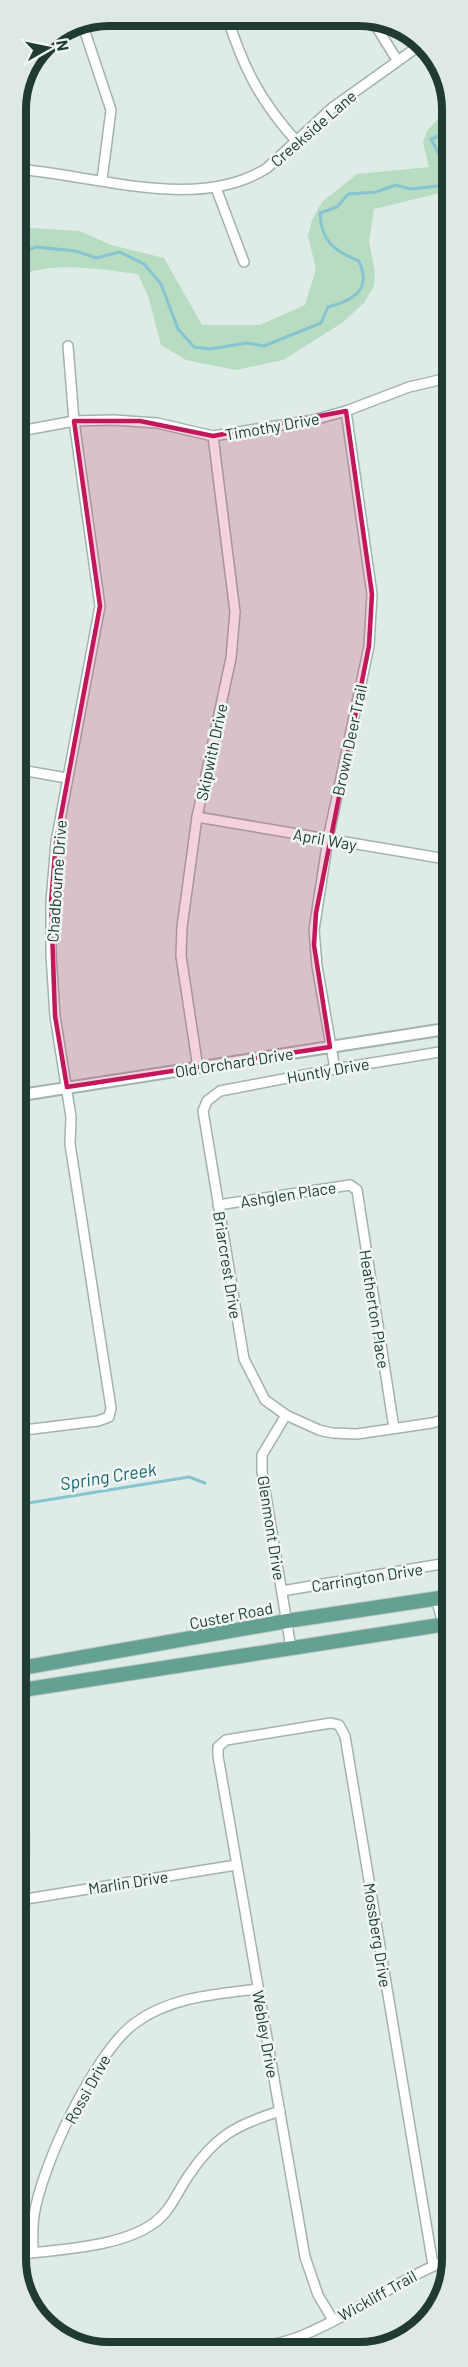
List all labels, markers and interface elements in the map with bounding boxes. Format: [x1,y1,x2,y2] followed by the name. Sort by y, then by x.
[18,18,78,78] north arrow
[53,39,74,52] text: N
[266,86,360,170] street label: Creekside Lane
[223,408,321,444] street label: Timothy Drive
[328,683,370,797] street label: Brown Deer Trail
[191,702,231,802] street label: Skipwith Drive
[42,819,70,943] street label: Chadbourne Drive
[292,824,359,854] street label: April Way
[173,1043,295,1081] street label: Old Orchard Drive
[285,1053,371,1087] street label: Huntly Drive
[239,1177,337,1211] street label: Ashglen Place
[210,1210,246,1320] street label: Briarcrest Drive
[356,1248,394,1370] street label: Heatherton Place
[58,1457,158,1494] water label: Spring Creek
[254,1474,290,1582] street label: Glenmont Drive
[310,1559,424,1595] street label: Carrington Drive
[188,1598,274,1632] street label: Custer Road
[87,1866,169,1898] street label: Marlin Drive
[360,1881,396,1989] street label: Mossberg Drive
[249,1989,283,2079] street label: Webley Drive
[60,2051,114,2127] street label: Rossi Drive
[334,2266,420,2324] street label: Wickliff Trail

